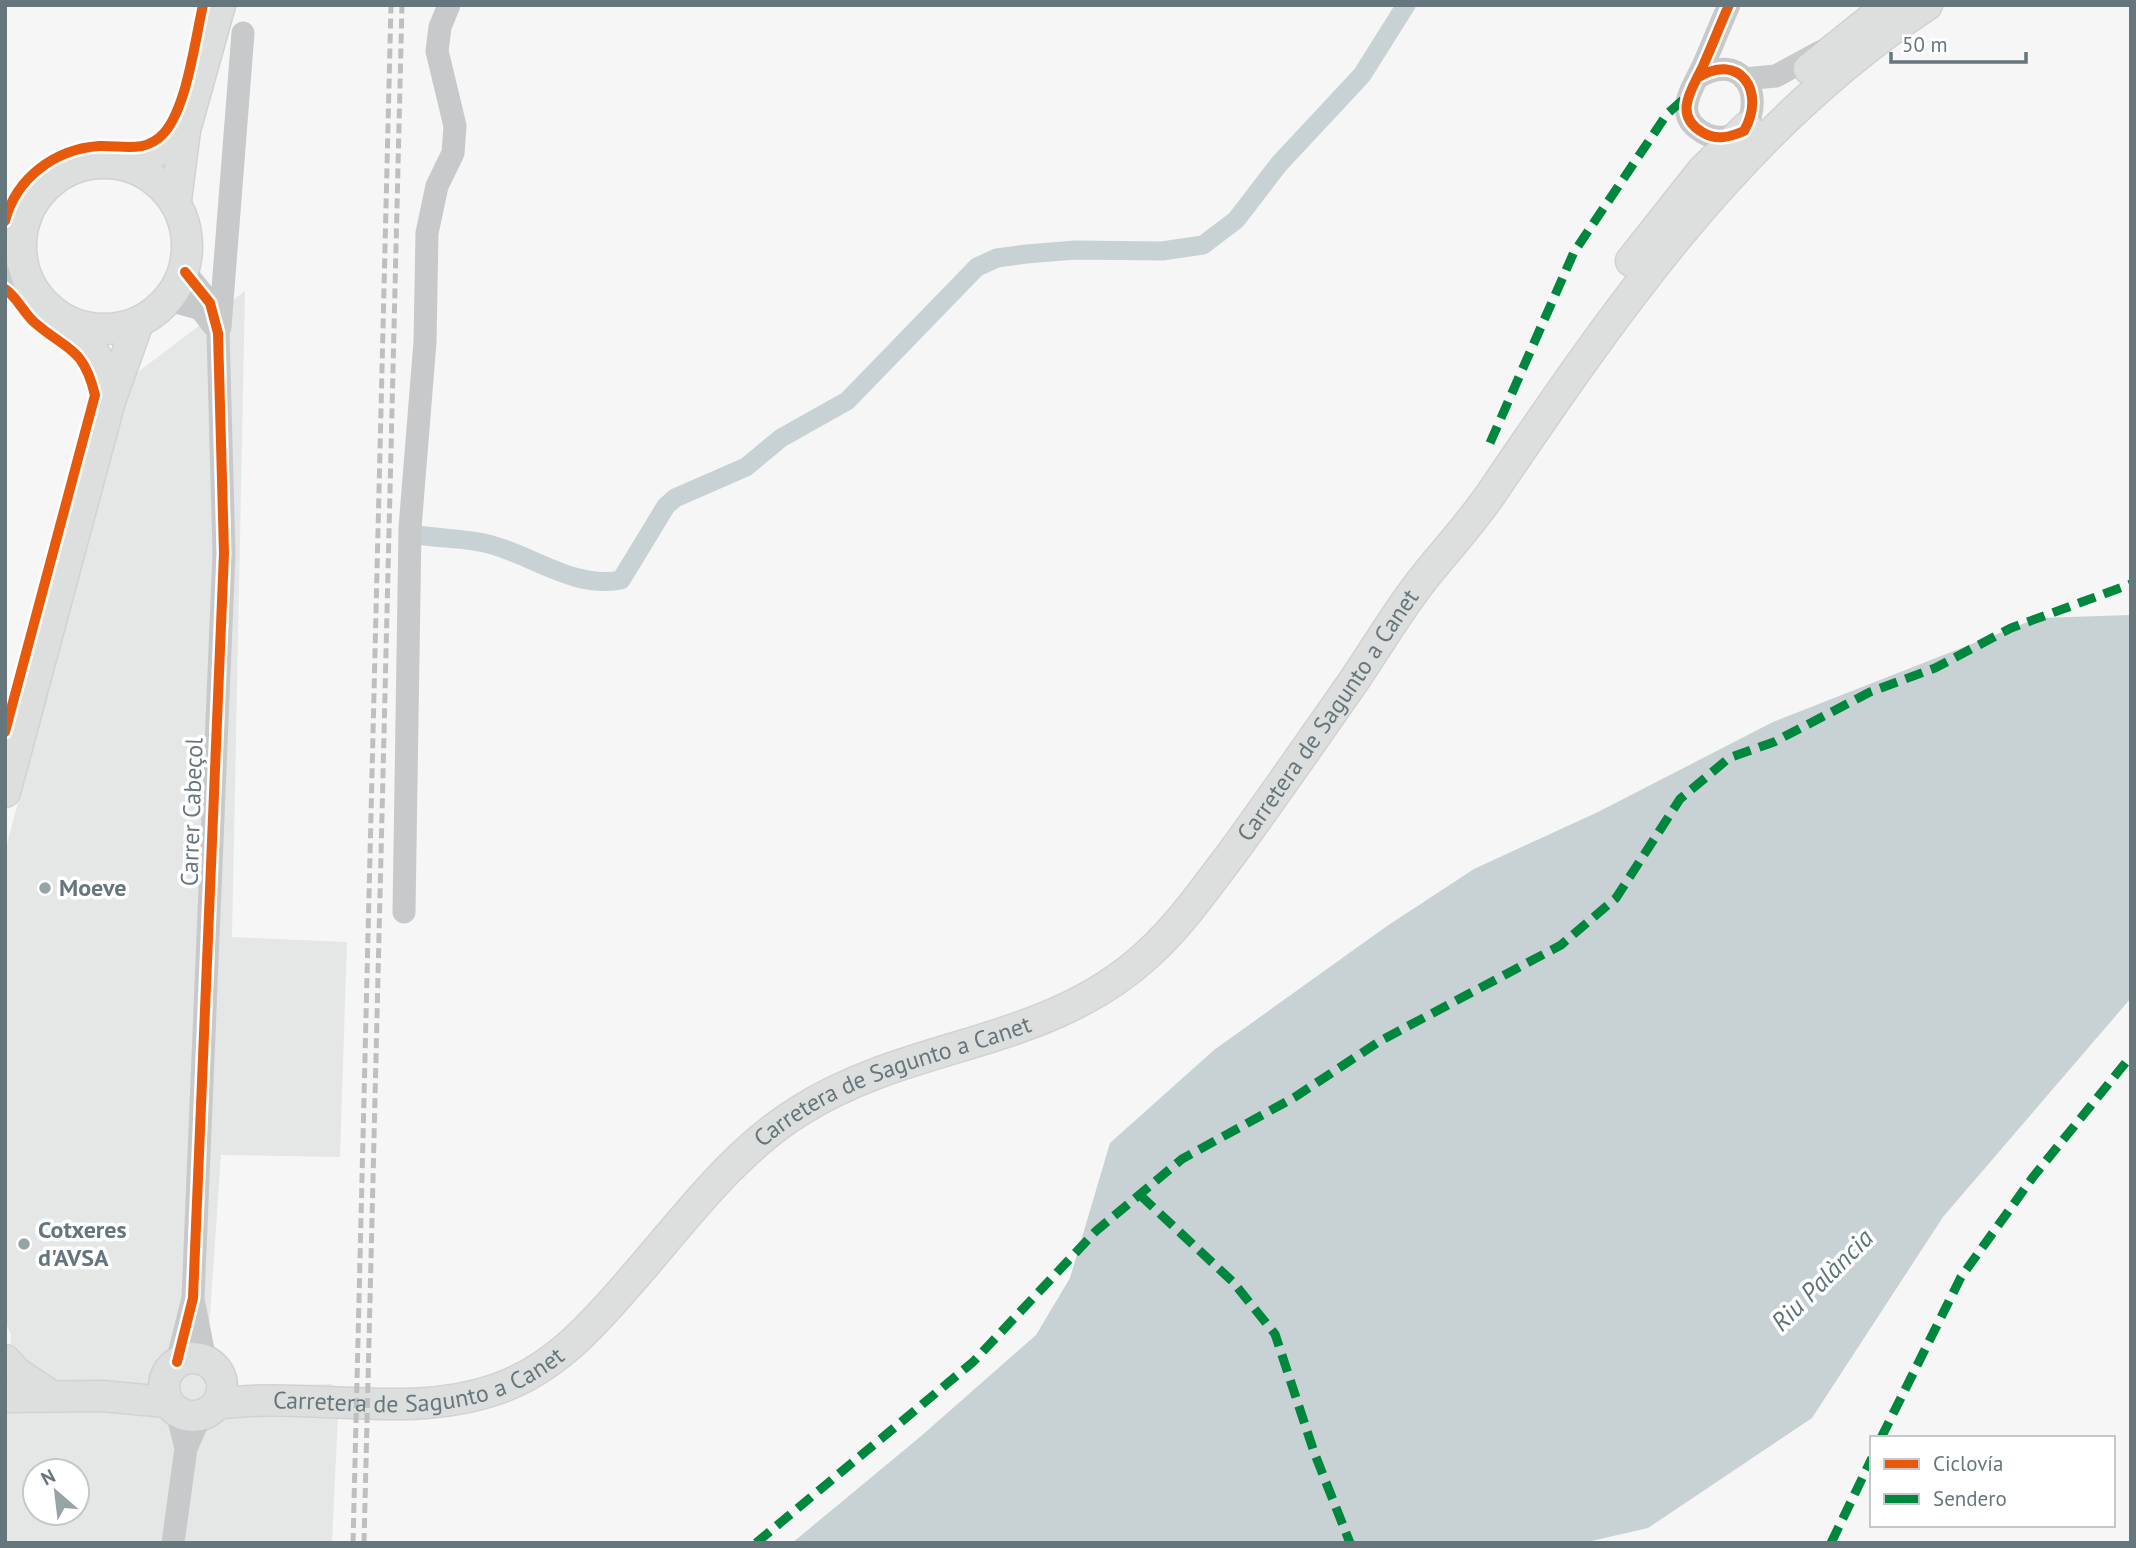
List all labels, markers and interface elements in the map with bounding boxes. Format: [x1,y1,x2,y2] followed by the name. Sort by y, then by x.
[1891,21,2026,65] scale bar
[1902,31,1948,58] text: 50 m
[1230,583,1425,847] street label: Carretera de Sagunto a Canet
[173,737,210,887] street label: Carrer Cabeçol
[59,872,126,903] place label: Moeve
[37,880,53,896] marker: Moeve
[747,1008,1035,1153] street label: Carretera de Sagunto a Canet
[38,1214,127,1273] place label: Cotxeres d'AVSA
[1764,1221,1880,1338] water label: Riu Palància
[16,1236,32,1252] marker: Cotxeres d'AVSA
[273,1340,570,1419] street label: Carretera de Sagunto a Canet
[1870,1436,2115,1527] legend
[1933,1450,2003,1477] text: Ciclovía
[21,1457,91,1527] north arrow
[37,1463,59,1491] text: N
[1933,1485,2007,1512] text: Sendero

